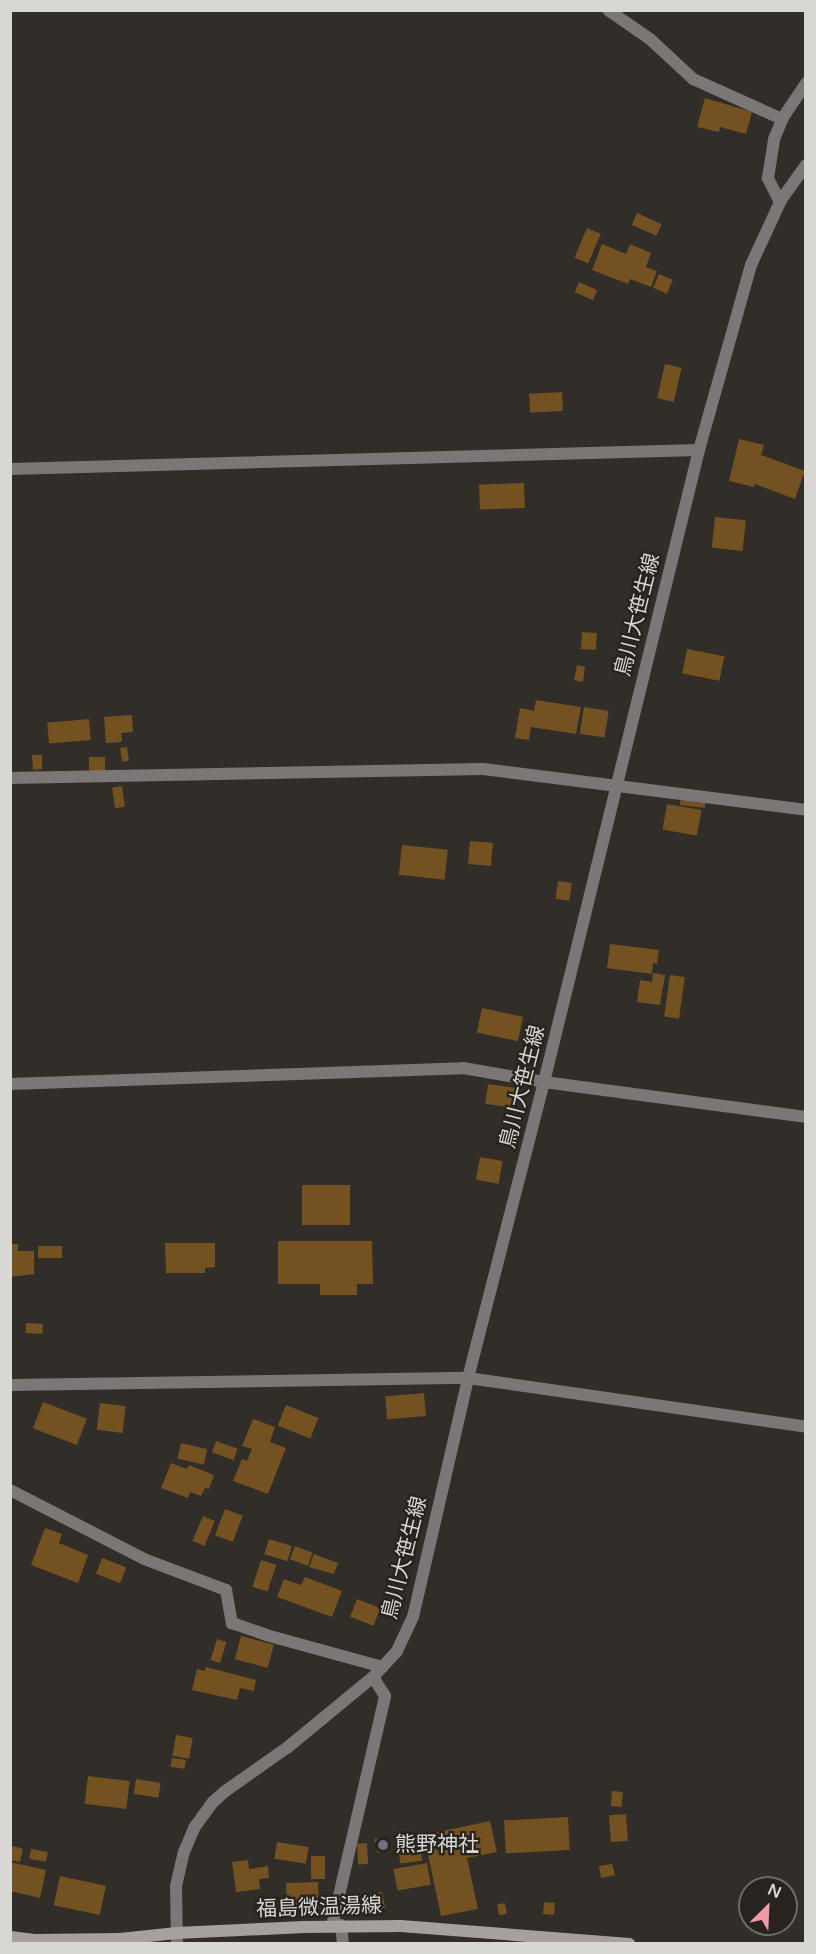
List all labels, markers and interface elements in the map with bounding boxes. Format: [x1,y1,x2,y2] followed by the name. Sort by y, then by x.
[611,551,665,679] street label: 鳥川大笹生線
[496,1023,550,1151] street label: 鳥川大笹生線
[378,1494,432,1622] street label: 鳥川大笹生線
[395,1832,479,1858] place label: 熊野神社
[376,1838,390,1852] marker: 熊野神社
[738,1876,798,1936] north arrow
[765,1880,784,1903] text: N
[256,1893,382,1923] street label: 福島微温湯線

